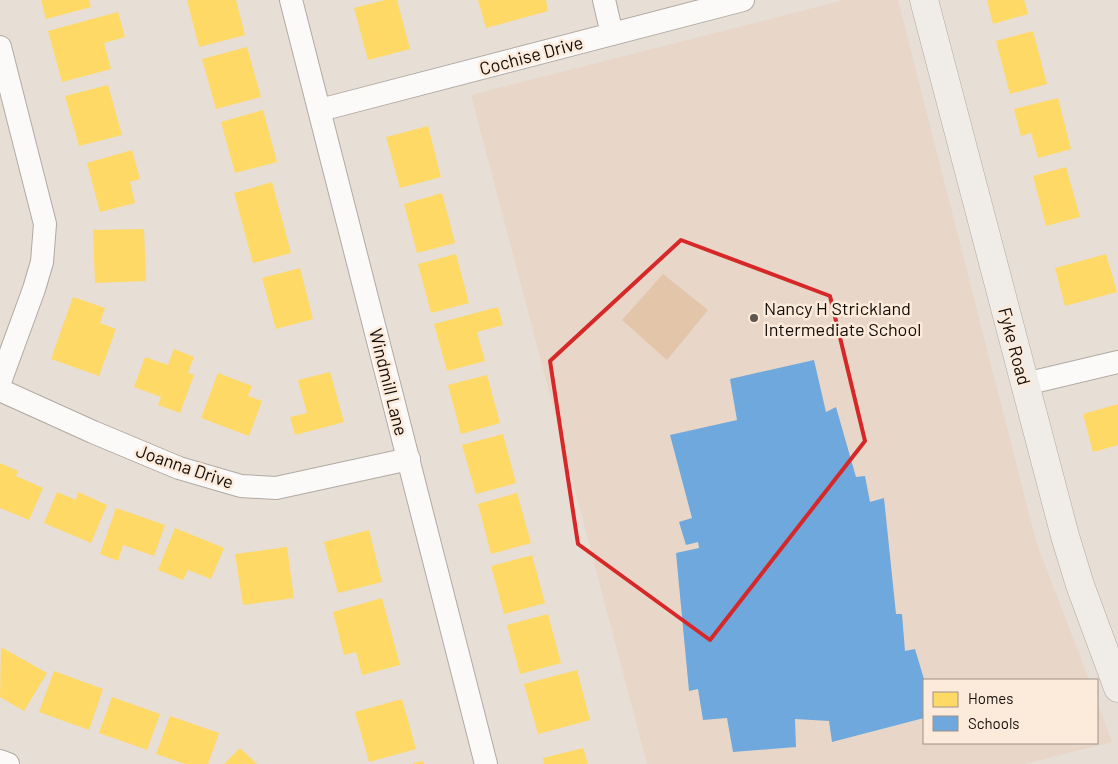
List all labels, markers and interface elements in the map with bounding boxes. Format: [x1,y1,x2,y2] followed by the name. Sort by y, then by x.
[477,31,585,79] street label: Cochise Drive
[764,297,921,340] place label: Nancy H Strickland Intermediate School
[994,305,1036,387] street label: Fyke Road
[748,312,760,324] marker: Nancy H Strickland Intermediate School
[365,326,413,438] street label: Windmill Lane
[133,439,237,493] street label: Joanna Drive
[923,679,1098,744] legend
[968,689,1013,707] text: Homes
[968,714,1020,732] text: Schools

